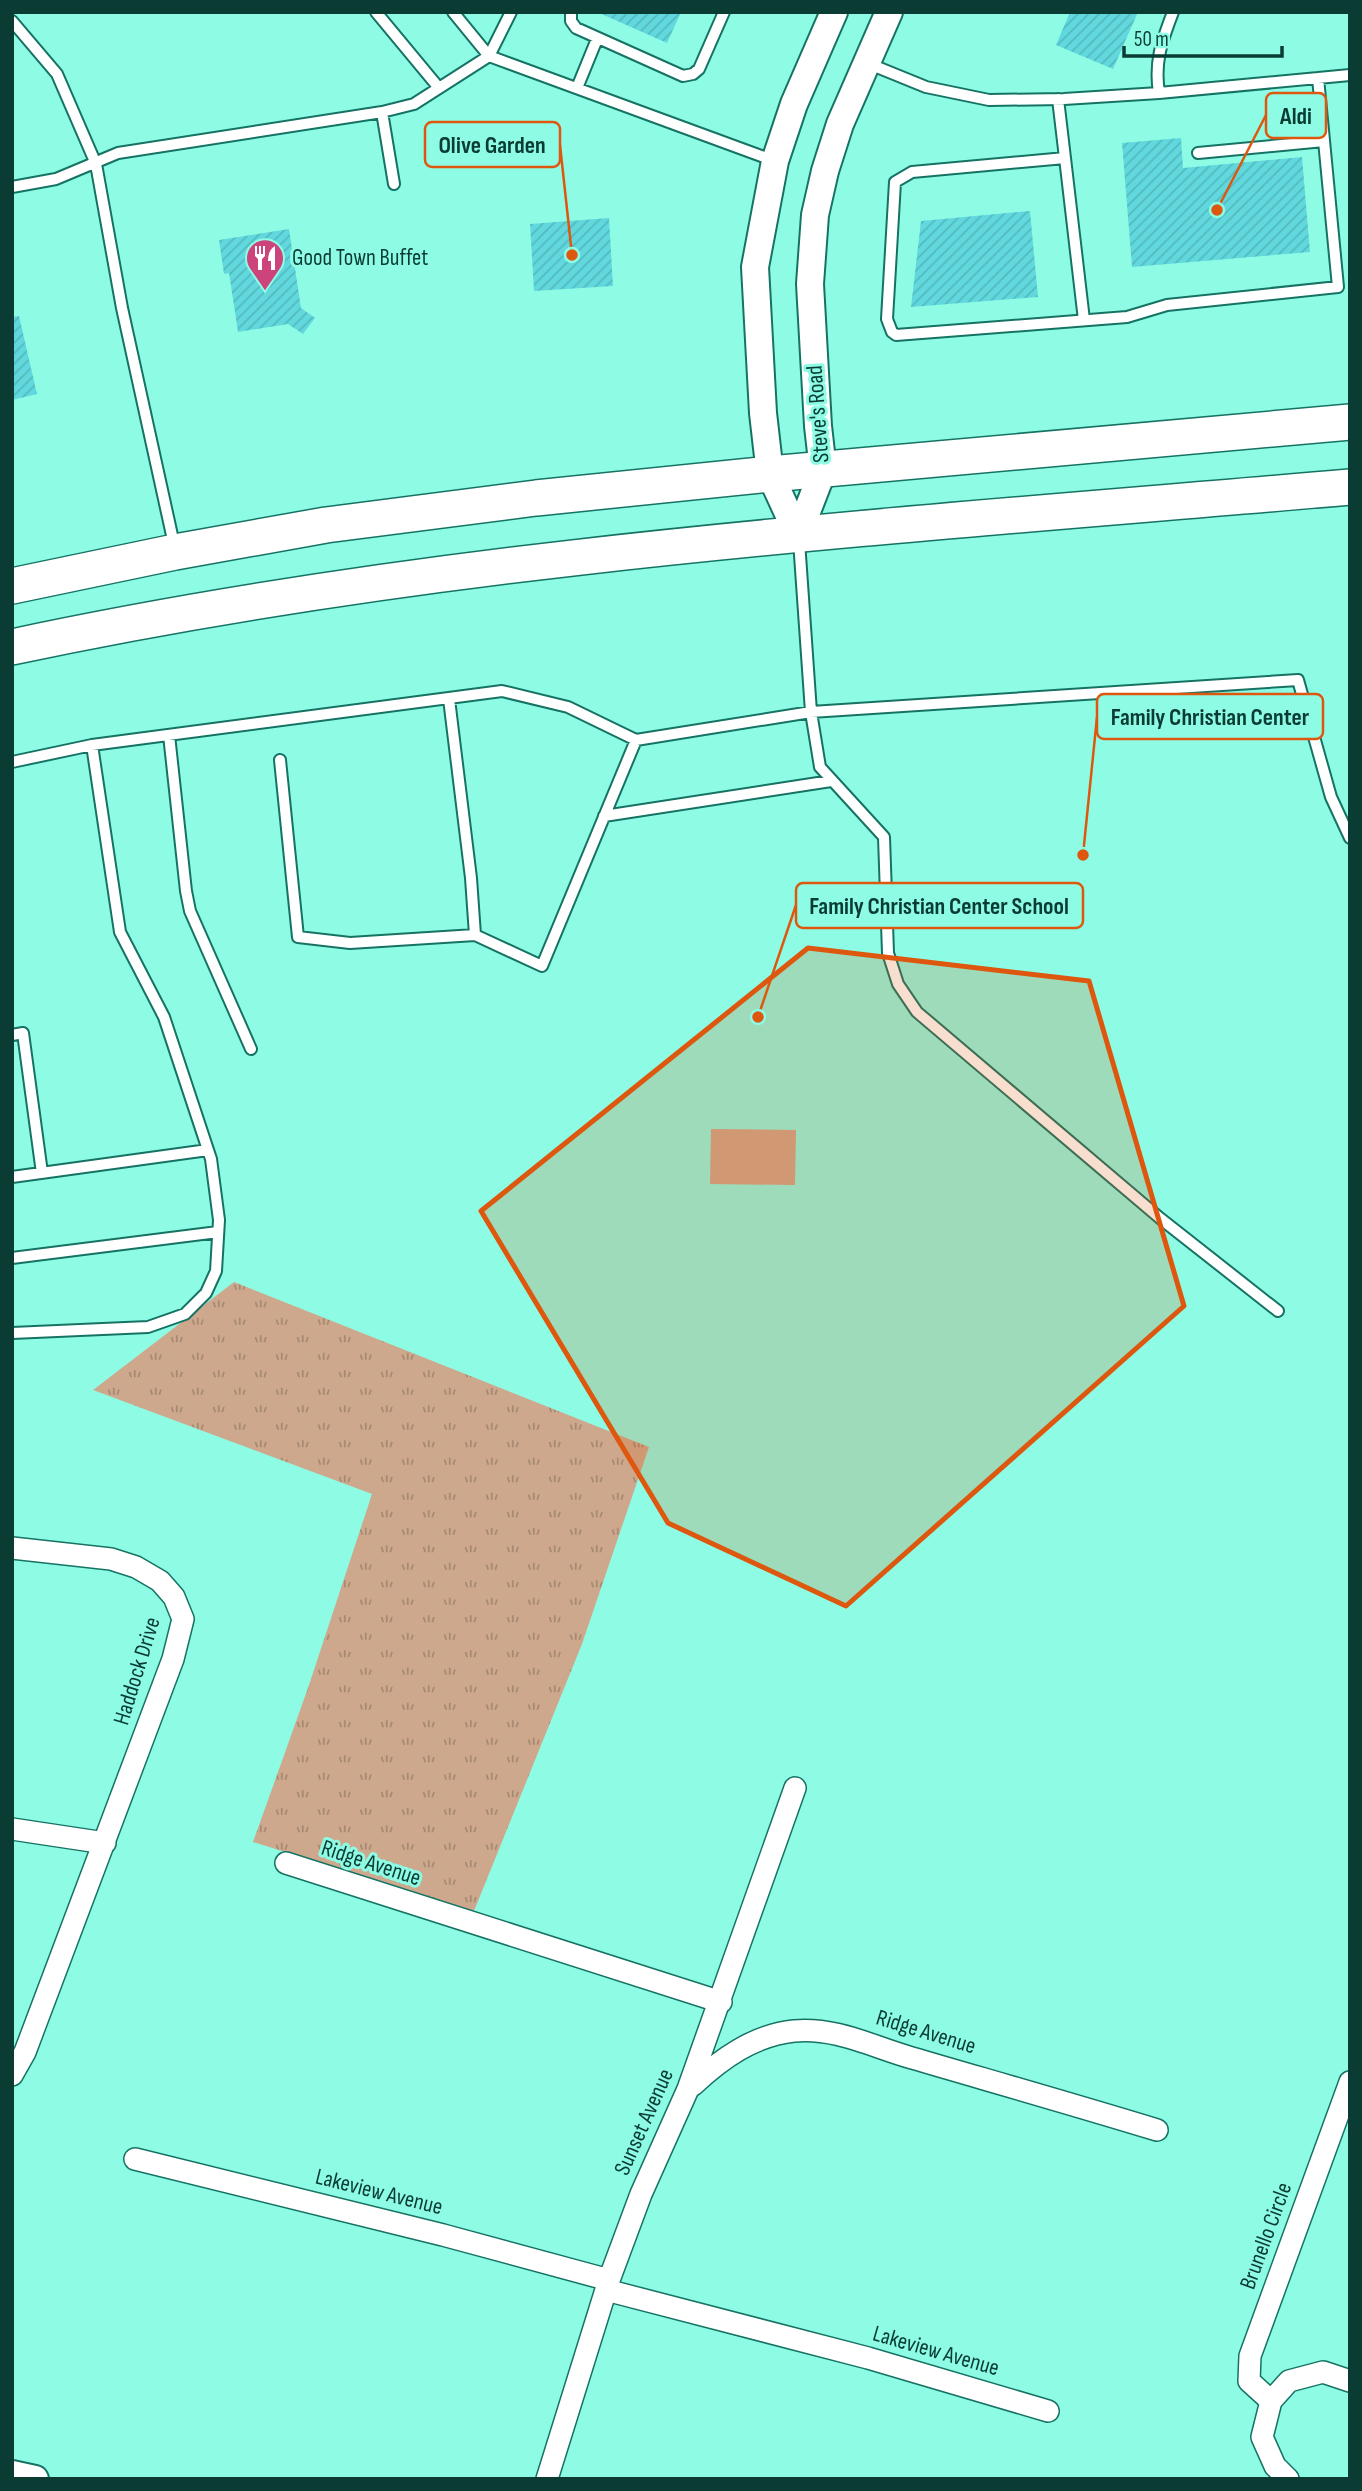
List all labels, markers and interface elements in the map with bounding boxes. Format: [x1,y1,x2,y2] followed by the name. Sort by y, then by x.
[1124,14,1282,58] scale bar
[1134,27,1169,52] text: 50 m
[1266,93,1326,138] callout: Aldi
[1279,102,1312,131] text: Aldi
[425,122,560,167] callout: Olive Garden
[438,131,546,160] text: Olive Garden
[244,237,286,292] restaurant icon: Good Town Buffet
[292,244,428,272] place label: Good Town Buffet
[801,364,835,464] street label: Steve's Road
[1097,694,1323,739] callout: Family Christian Center
[1111,703,1310,732] text: Family Christian Center
[796,883,1083,928] callout: Family Christian Center School
[809,892,1069,921] text: Family Christian Center School
[107,1614,167,1728] street label: Haddock Drive
[318,1834,424,1892] street label: Ridge Avenue
[873,2004,979,2060] street label: Ridge Avenue
[608,2064,680,2180] street label: Sunset Avenue
[313,2163,445,2221] street label: Lakeview Avenue
[1234,2179,1298,2293] street label: Brunello Circle
[870,2320,1002,2382] street label: Lakeview Avenue

